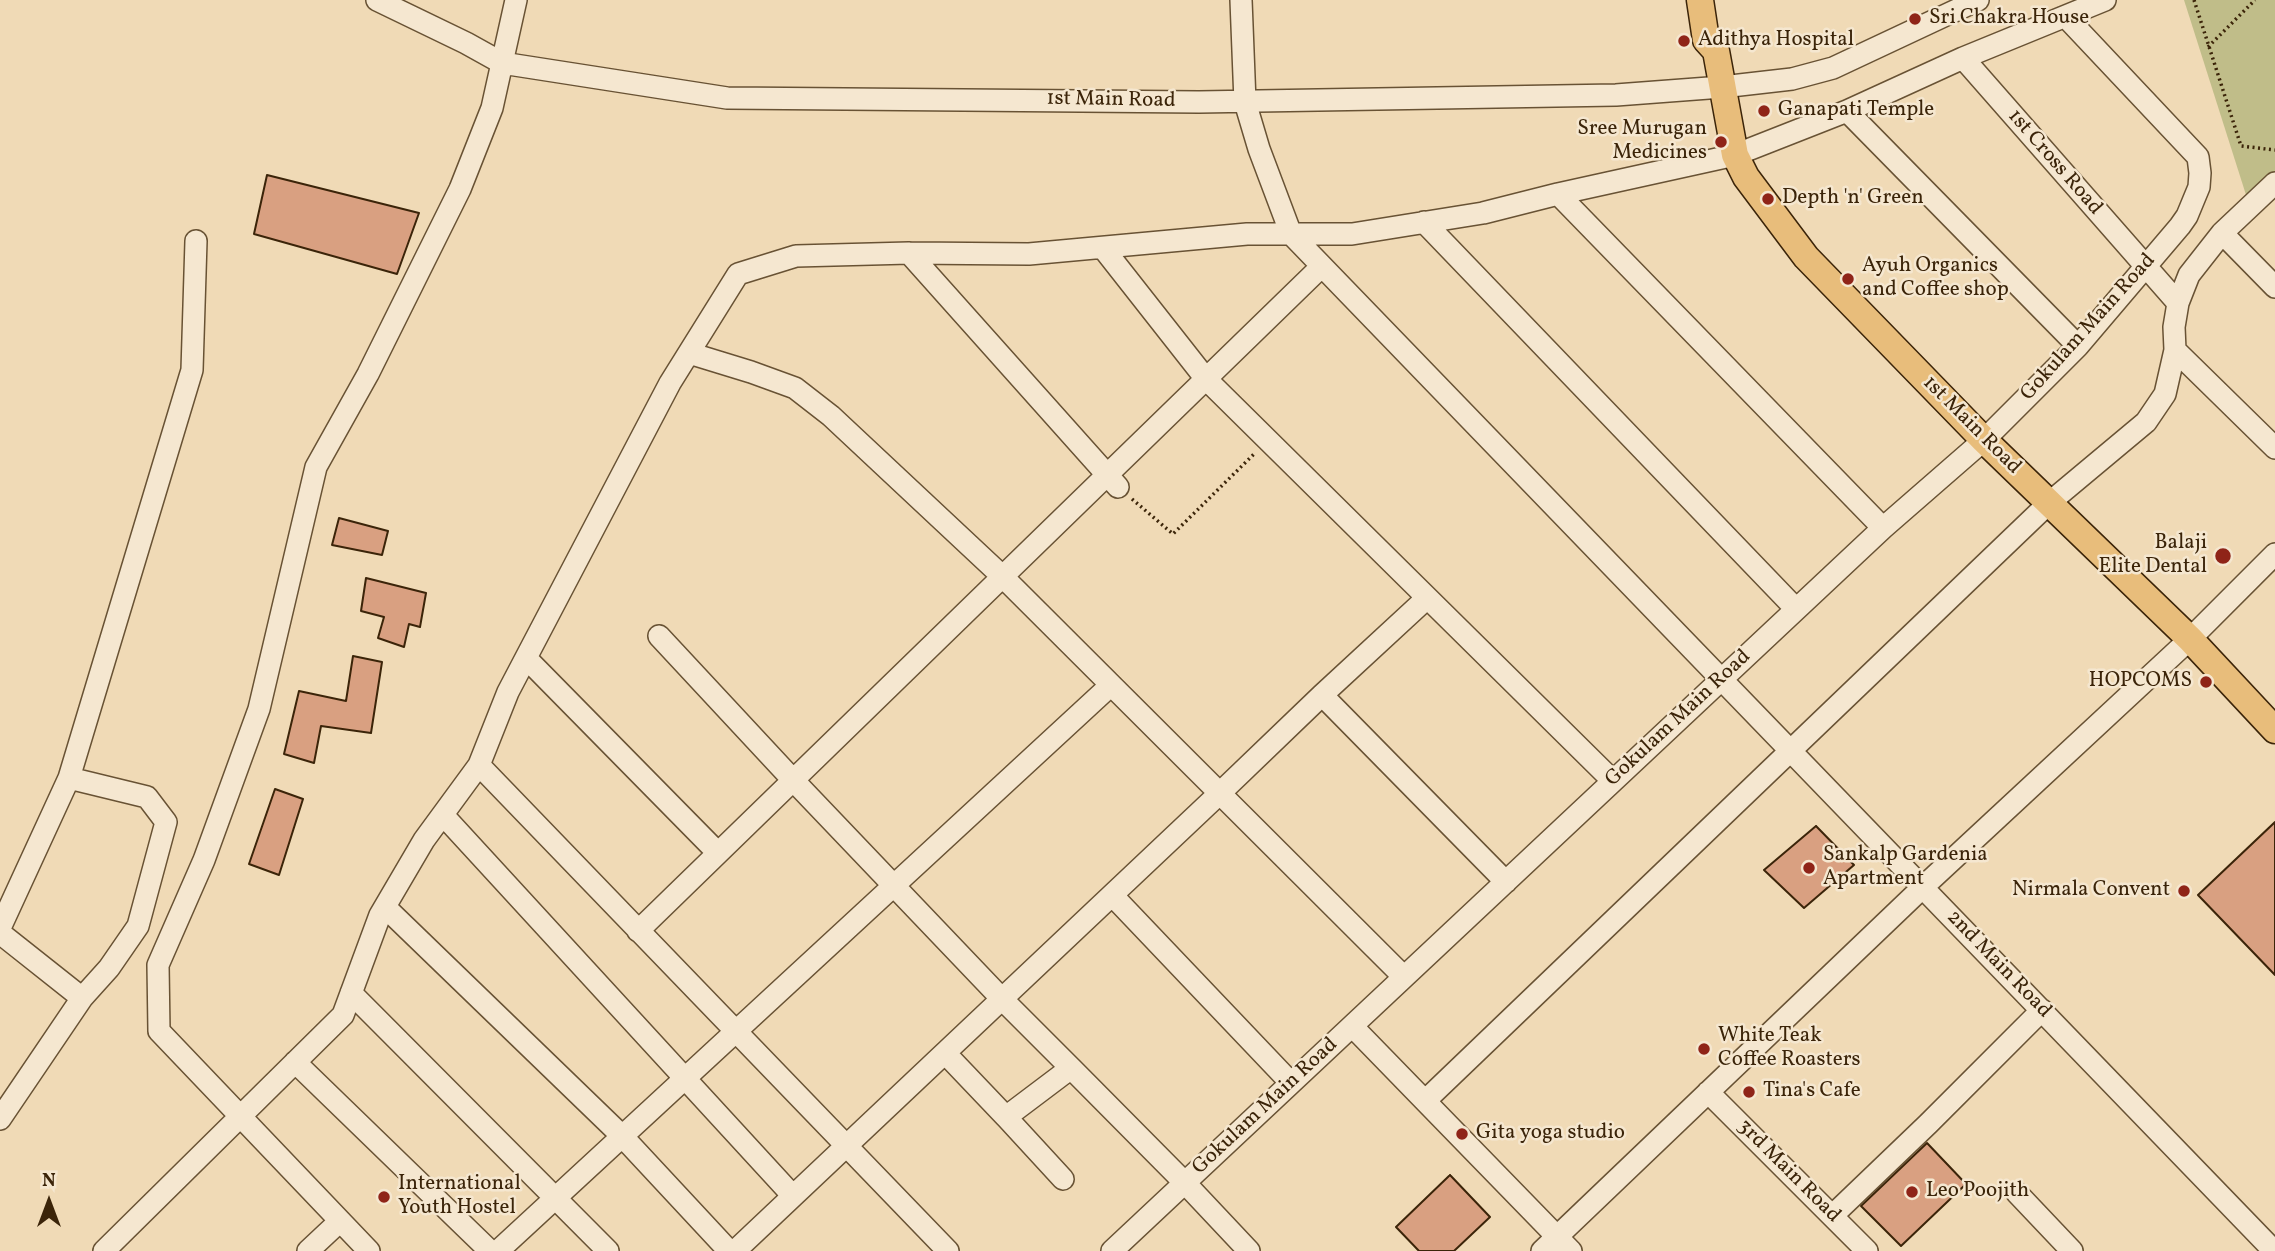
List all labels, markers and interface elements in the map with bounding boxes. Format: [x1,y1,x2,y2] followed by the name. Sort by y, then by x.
[1929,6,2089,32] place label: Sri Chakra House
[1907,11,1923,27] marker: Sri Chakra House
[1698,28,1854,54] place label: Adithya Hospital
[1676,33,1692,49] marker: Adithya Hospital
[1046,87,1176,115] street label: 1st Main Road
[1778,98,1934,124] place label: Ganapati Temple
[1756,103,1772,119] marker: Ganapati Temple
[2001,105,2107,221] street label: 1st Cross Road
[1577,117,1707,167] place label: Sree Murugan Medicines
[1713,134,1729,150] marker: Sree Murugan Medicines
[1782,186,1924,212] place label: Depth 'n' Green
[1760,191,1776,207] marker: Depth 'n' Green
[2016,249,2162,407] street label: Gokulam Main Road
[1862,254,2009,304] place label: Ayuh Organics and Coffee shop
[1840,271,1856,287] marker: Ayuh Organics and Coffee shop
[1916,371,2026,481] street label: 1st Main Road
[2099,531,2207,581] place label: Balaji Elite Dental
[2213,546,2233,566] marker: Balaji Elite Dental
[1601,645,1757,793] street label: Gokulam Main Road
[2089,669,2192,695] place label: HOPCOMS
[2198,674,2214,690] marker: HOPCOMS
[1823,843,1988,893] place label: Sankalp Gardenia Apartment
[1801,860,1817,876] marker: Sankalp Gardenia Apartment
[2012,878,2170,904] place label: Nirmala Convent
[2176,883,2192,899] marker: Nirmala Convent
[1940,906,2056,1024] street label: 2nd Main Road
[1718,1024,1860,1074] place label: White Teak Coffee Roasters
[1188,1033,1344,1181] street label: Gokulam Main Road
[1696,1041,1712,1057] marker: White Teak Coffee Roasters
[1763,1079,1861,1105] place label: Tina's Cafe
[1741,1084,1757,1100] marker: Tina's Cafe
[1731,1115,1845,1229] street label: 3rd Main Road
[1476,1121,1625,1147] place label: Gita yoga studio
[1454,1126,1470,1142] marker: Gita yoga studio
[14,1167,84,1237] north arrow
[42,1168,56,1194] text: N
[398,1172,521,1222] place label: International Youth Hostel
[1926,1179,2029,1205] place label: Leo Poojith
[1904,1184,1920,1200] marker: Leo Poojith
[376,1189,392,1205] marker: International Youth Hostel

